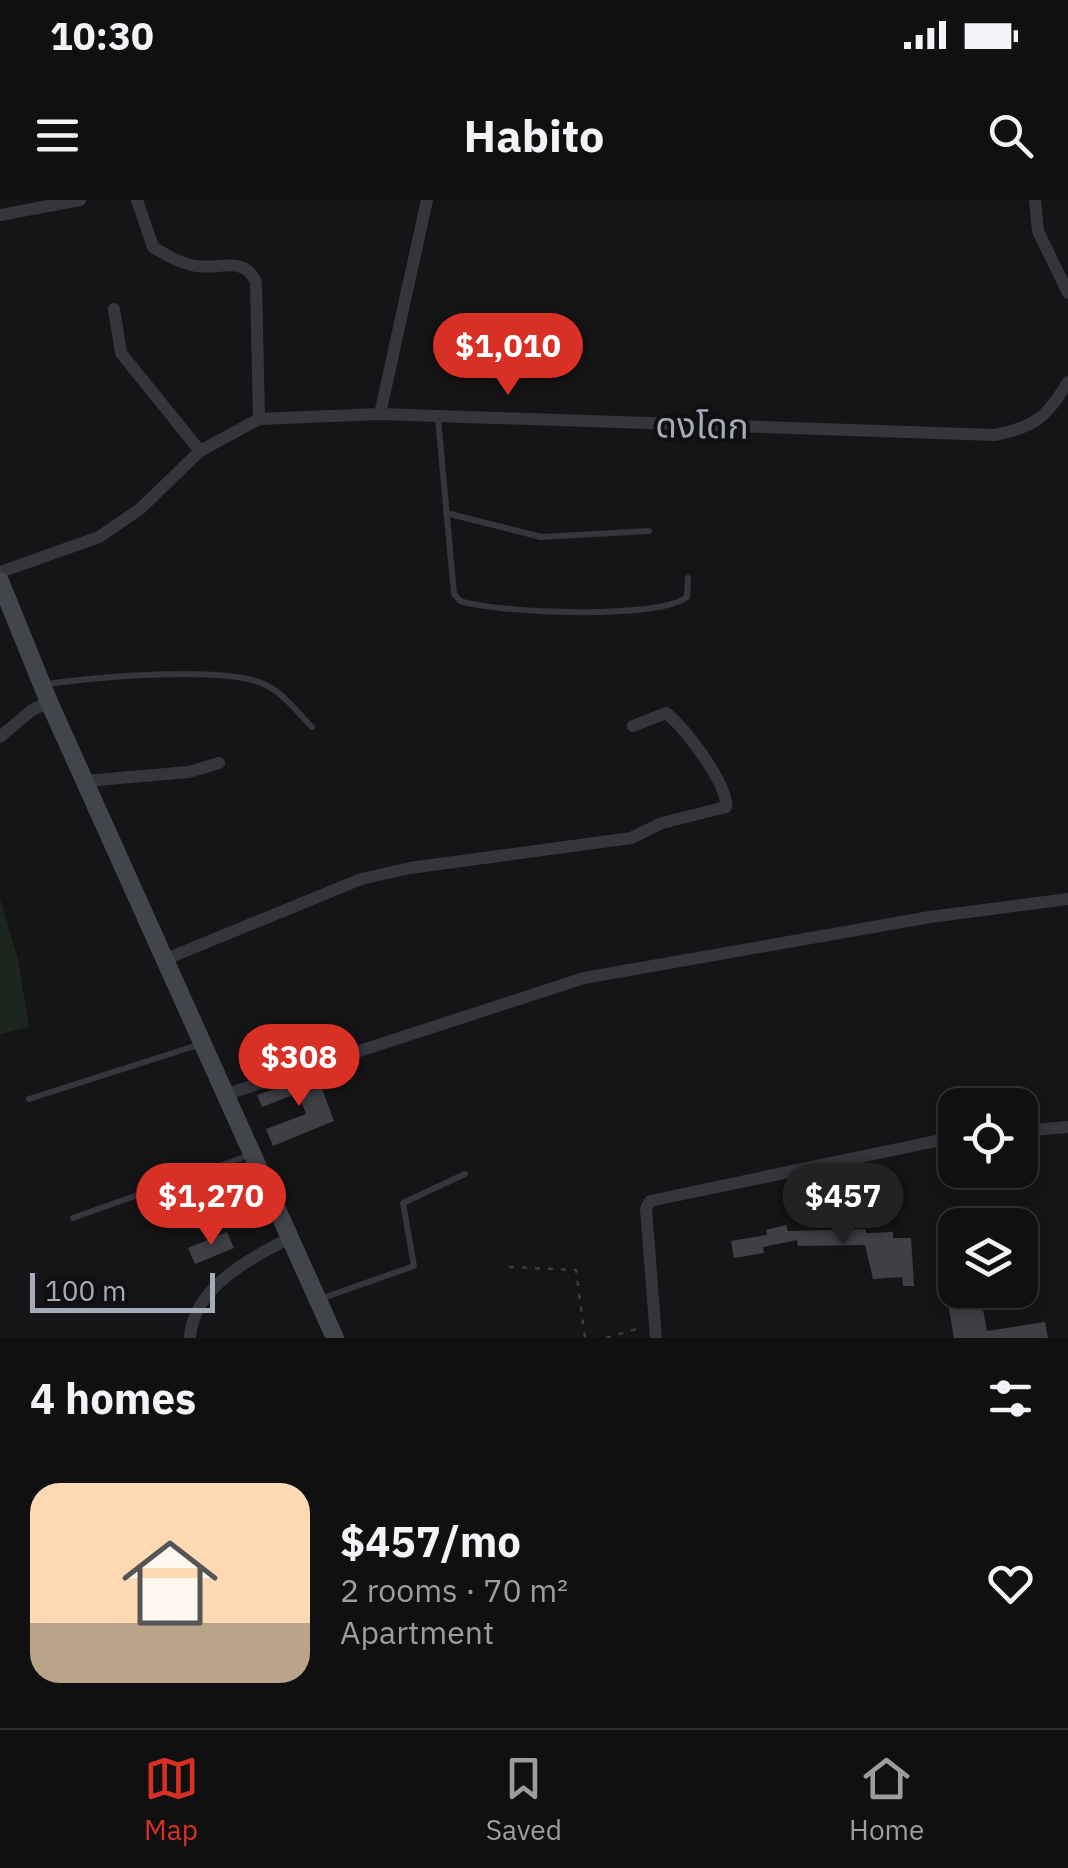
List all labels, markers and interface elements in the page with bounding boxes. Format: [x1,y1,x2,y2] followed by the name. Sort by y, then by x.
[50,11,154,60] text: 10:30
[464,106,604,164] text: Habito
[30,108,85,163] icon: menu
[983,108,1038,163] icon: search
[427,313,589,398] pin: $1,010
[455,324,561,366] text: $1,010
[655,401,749,449] street label: ดงโดก
[240,1024,358,1109] pin: $308
[261,1035,337,1077] text: $308
[938,1088,1038,1308] map controls
[938,1088,1038,1188] button: locate
[130,1163,292,1248] pin: $1,270
[784,1163,902,1248] pin: $457
[158,1174,264,1216] text: $1,270
[805,1174,881,1216] text: $457
[938,1208,1038,1308] button: layers
[30,1268,215,1312] scale bar
[45,1272,126,1309] text: 100 m
[30,1371,196,1426] text: 4 homes
[983,1371,1038,1426] icon: filters
[340,1514,521,1569] text: $457/mo
[110,1523,230,1643] icon: home
[983,1556,1038,1611] icon: heart
[340,1569,568,1611] text: 2 rooms · 70 m²
[340,1611,494,1653] text: Apartment
[144,1751,199,1848] tab: Map
[486,1751,562,1848] tab: Saved
[849,1751,924,1848] tab: Home

